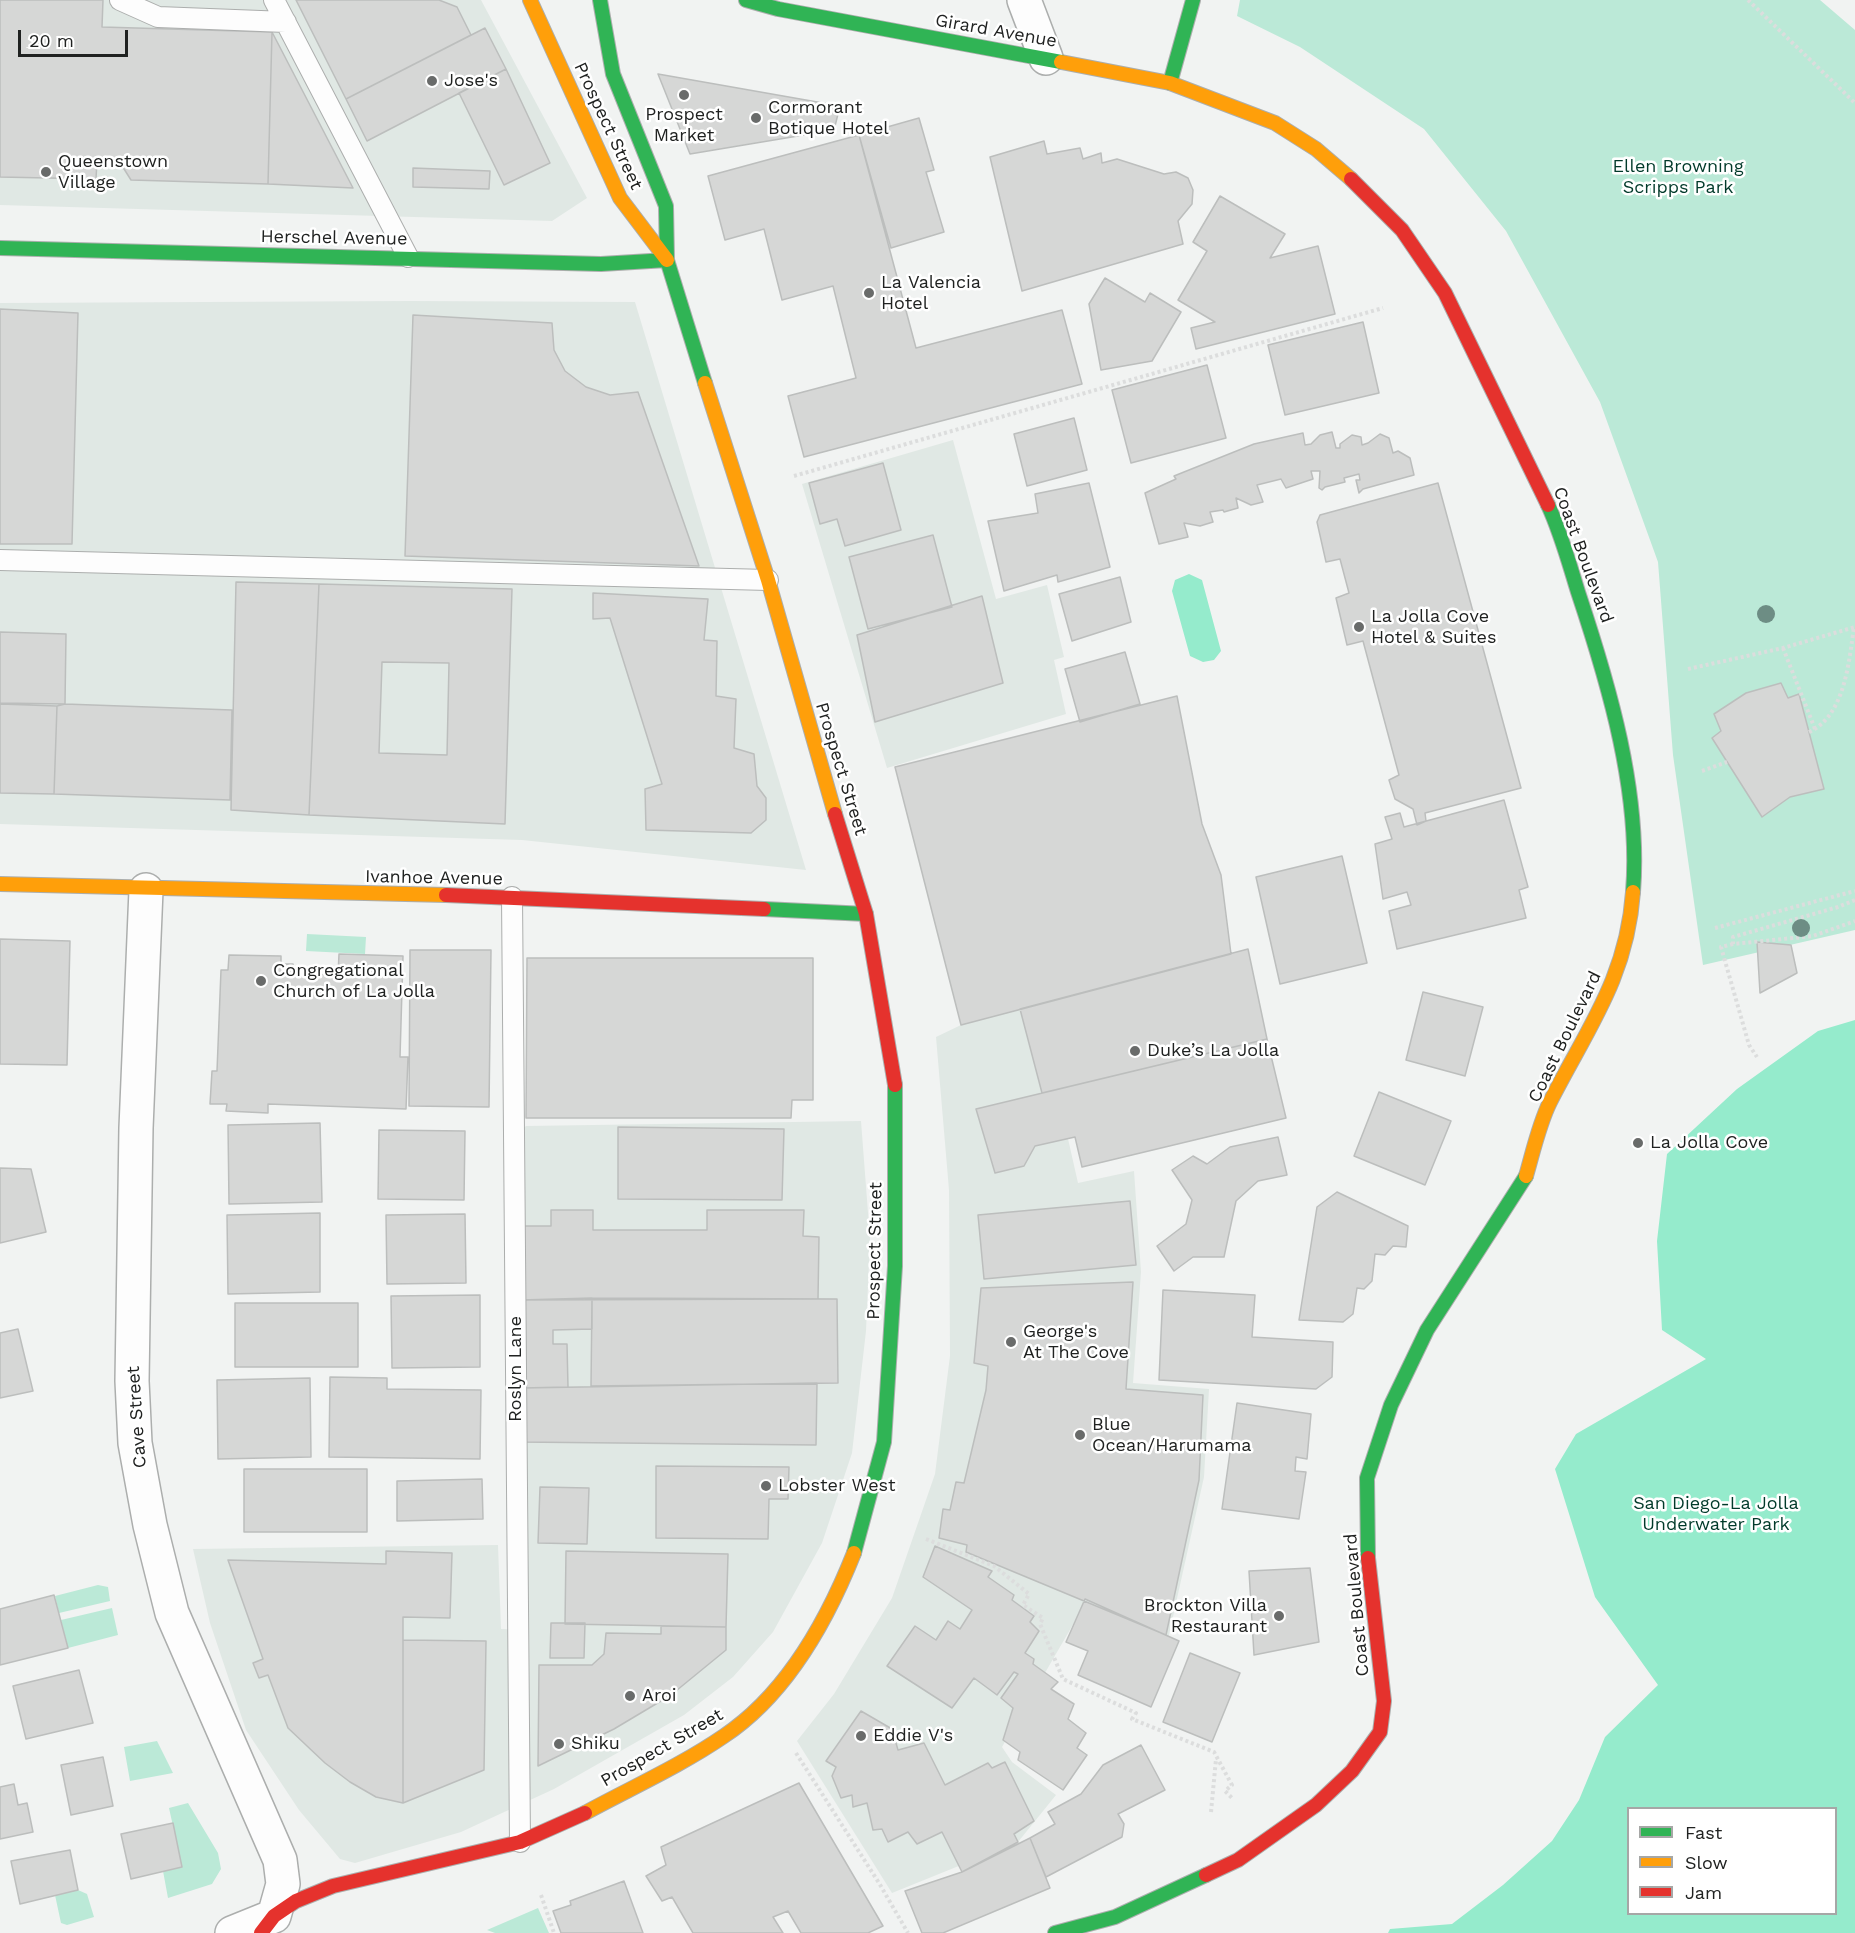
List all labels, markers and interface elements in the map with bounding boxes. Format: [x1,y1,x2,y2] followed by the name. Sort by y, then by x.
[933,10,1059,52] street label: Girard Avenue
[21,18,130,56] scale bar
[29,30,74,51] text: 20 m
[569,59,647,193] street label: Prospect Street
[444,70,498,92] place label: Jose's
[425,74,439,88] marker: Jose's
[677,88,691,102] marker: Prospect Market
[768,97,889,140] place label: Cormorant Botique Hotel
[645,104,723,146] place label: Prospect Market
[749,111,763,125] marker: Cormorant Botique Hotel
[58,151,168,194] place label: Queenstown Village
[1612,156,1744,198] park label: Ellen Browning Scripps Park
[39,165,53,179] marker: Queenstown Village
[260,226,408,250] street label: Herschel Avenue
[881,272,981,314] place label: La Valencia Hotel
[862,286,876,300] marker: La Valencia Hotel
[1548,484,1618,626] street label: Coast Boulevard
[1371,606,1496,648] place label: La Jolla Cove Hotel & Suites
[1352,620,1366,634] marker: La Jolla Cove Hotel & Suites
[811,700,871,838] street label: Prospect Street
[365,866,503,890] street label: Ivanhoe Avenue
[273,960,435,1002] place label: Congregational Church of La Jolla
[1524,968,1606,1106] street label: Coast Boulevard
[254,974,268,988] marker: Congregational Church of La Jolla
[1147,1040,1279,1062] place label: Duke’s La Jolla
[1128,1044,1142,1058] marker: Duke’s La Jolla
[1650,1132,1768,1154] place label: La Jolla Cove
[1631,1136,1645,1150] marker: La Jolla Cove
[863,1182,887,1320] street label: Prospect Street
[505,1316,527,1422] street label: Roslyn Lane
[1023,1321,1129,1364] place label: George's At The Cove
[1004,1335,1018,1349] marker: George's At The Cove
[123,1365,151,1469] street label: Cave Street
[1092,1414,1252,1456] place label: Blue Ocean/Harumama
[1073,1428,1087,1442] marker: Blue Ocean/Harumama
[778,1475,896,1497] place label: Lobster West
[759,1479,773,1493] marker: Lobster West
[1633,1493,1799,1536] park label: San Diego-La Jolla Underwater Park
[1340,1533,1374,1677] street label: Coast Boulevard
[1144,1595,1267,1638] place label: Brockton Villa Restaurant
[1272,1609,1286,1623] marker: Brockton Villa Restaurant
[642,1685,677,1707] place label: Aroi
[623,1689,637,1703] marker: Aroi
[597,1704,727,1792] street label: Prospect Street
[873,1725,953,1747] place label: Eddie V's
[854,1729,868,1743] marker: Eddie V's
[571,1733,620,1755] place label: Shiku
[552,1737,566,1751] marker: Shiku
[1627,1807,1837,1915] legend
[1685,1822,1722,1843] text: Fast
[1685,1852,1728,1873] text: Slow
[1685,1882,1722,1903] text: Jam

